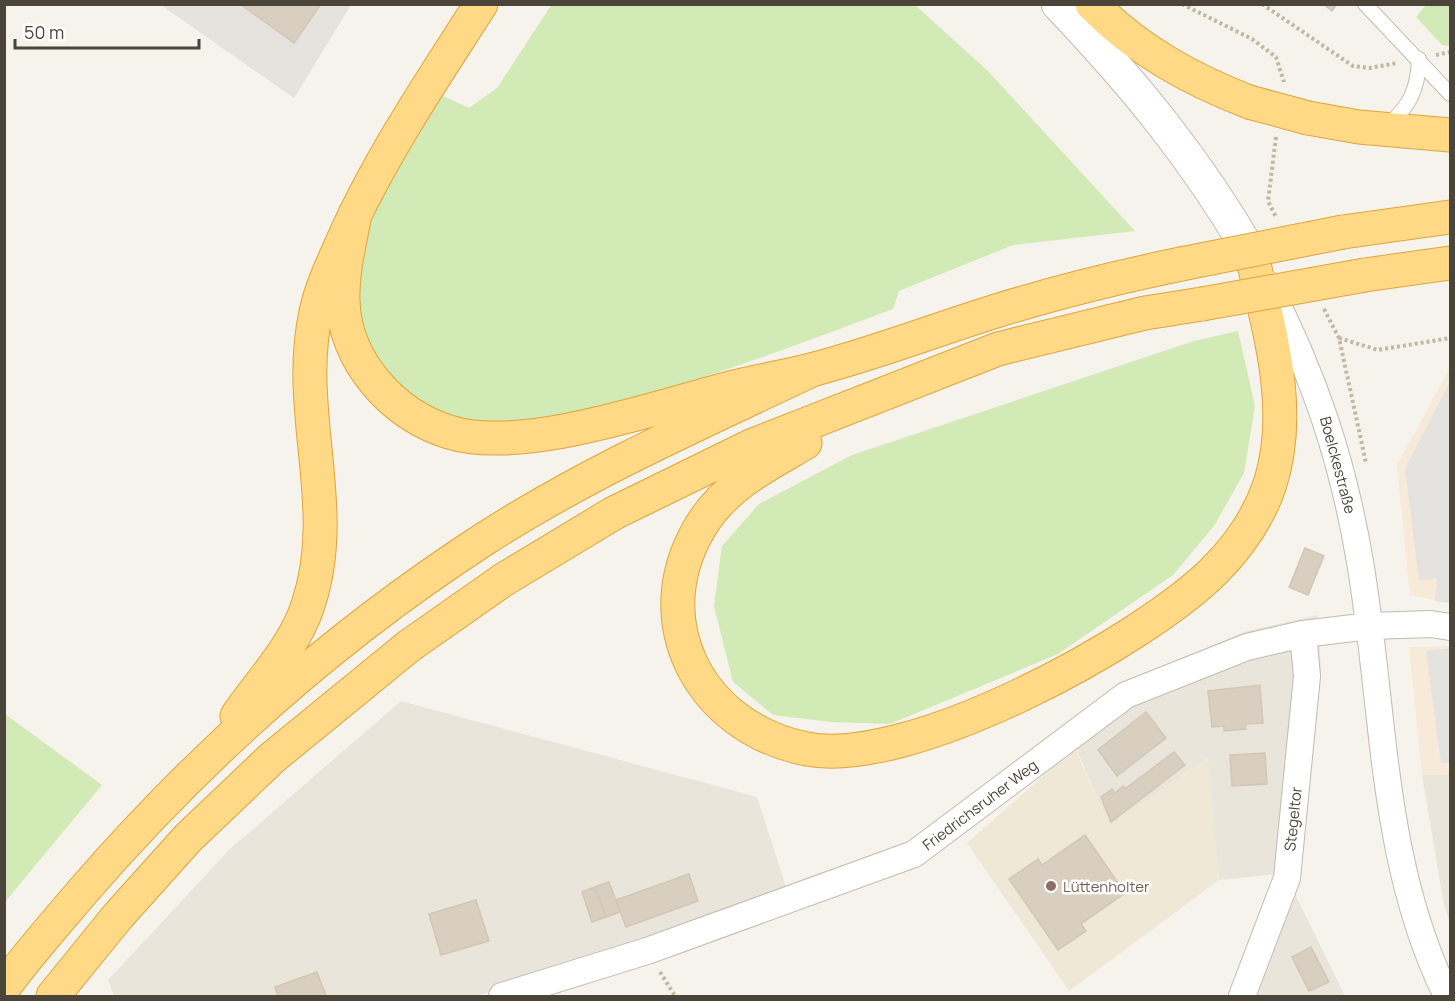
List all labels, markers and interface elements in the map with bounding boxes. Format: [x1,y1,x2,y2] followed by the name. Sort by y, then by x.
[15,12,200,50] scale bar
[24,20,64,44] text: 50 m
[1315,414,1361,516] street label: Boelckestraße
[918,755,1042,855] street label: Friedrichsruher Weg
[1279,785,1307,852] street label: Stegeltor
[1063,876,1150,897] place label: Lüttenholter
[1044,879,1058,893] marker: Lüttenholter

